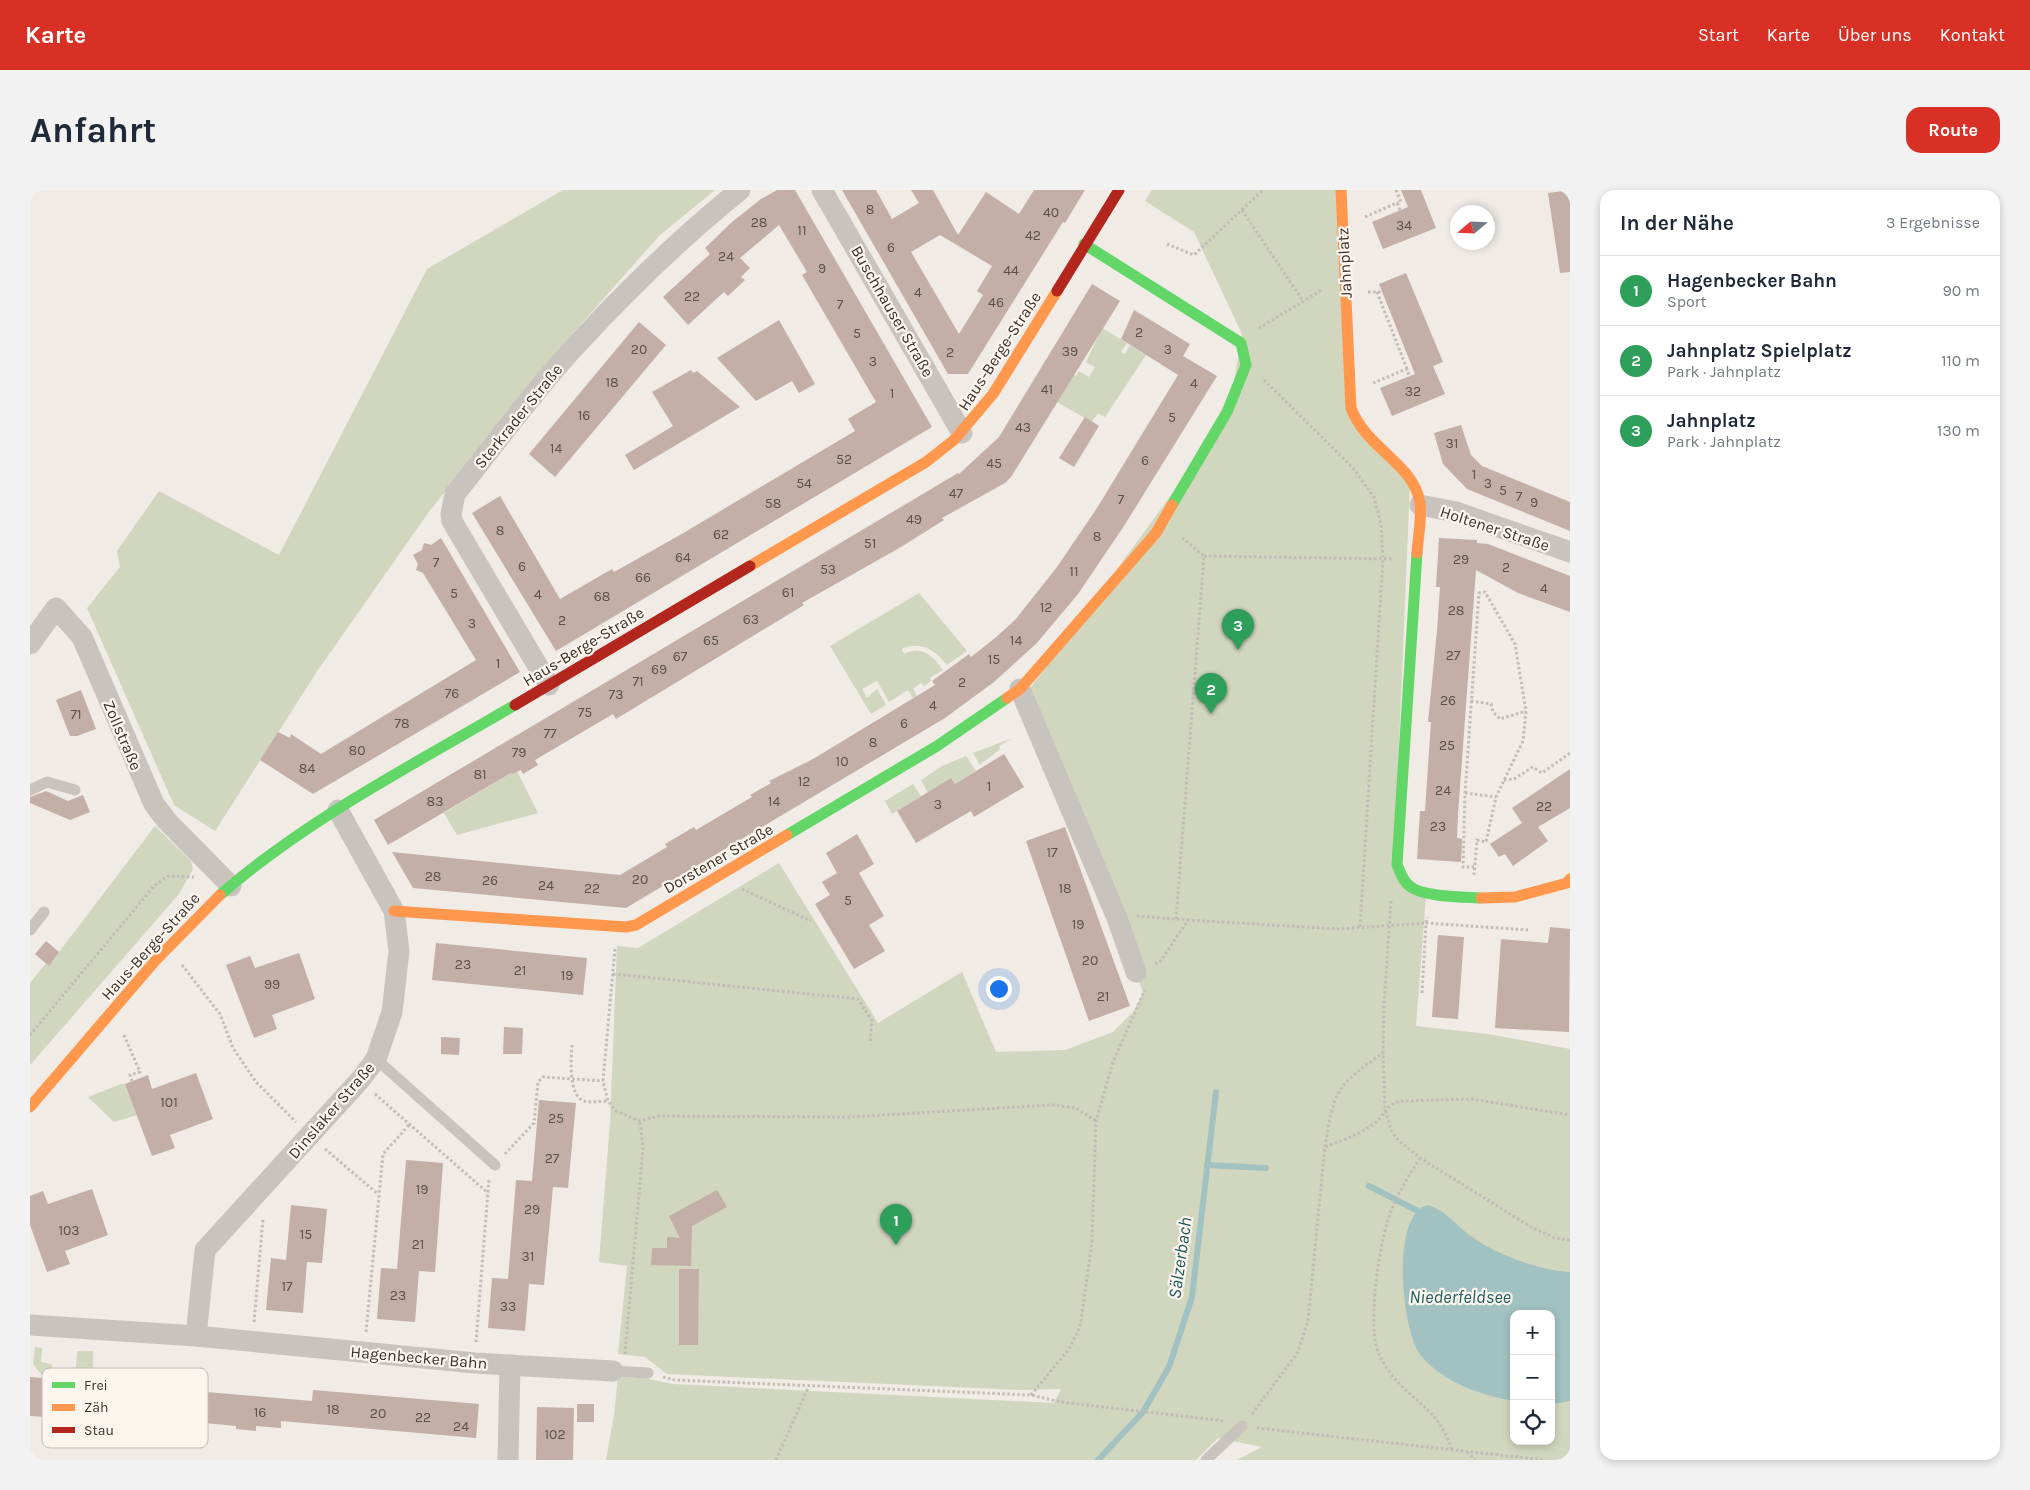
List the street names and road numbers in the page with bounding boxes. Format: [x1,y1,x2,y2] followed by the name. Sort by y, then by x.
[1333,227,1356,299] street label: Jahnplatz
[847,242,938,380] street label: Buschhauser Straße
[954,288,1045,414] street label: Haus-Berge-Straße
[470,360,566,472] street label: Sterkrader Straße
[1438,502,1552,555] street label: Holtener Straße
[519,603,647,690] street label: Haus-Berge-Straße
[99,697,146,773] street label: Zollstraße
[660,819,776,898] street label: Dorstener Straße
[97,889,204,1004] street label: Haus-Berge-Straße
[284,1058,379,1163] street label: Dinslaker Straße
[350,1342,488,1373] street label: Hagenbecker Bahn

